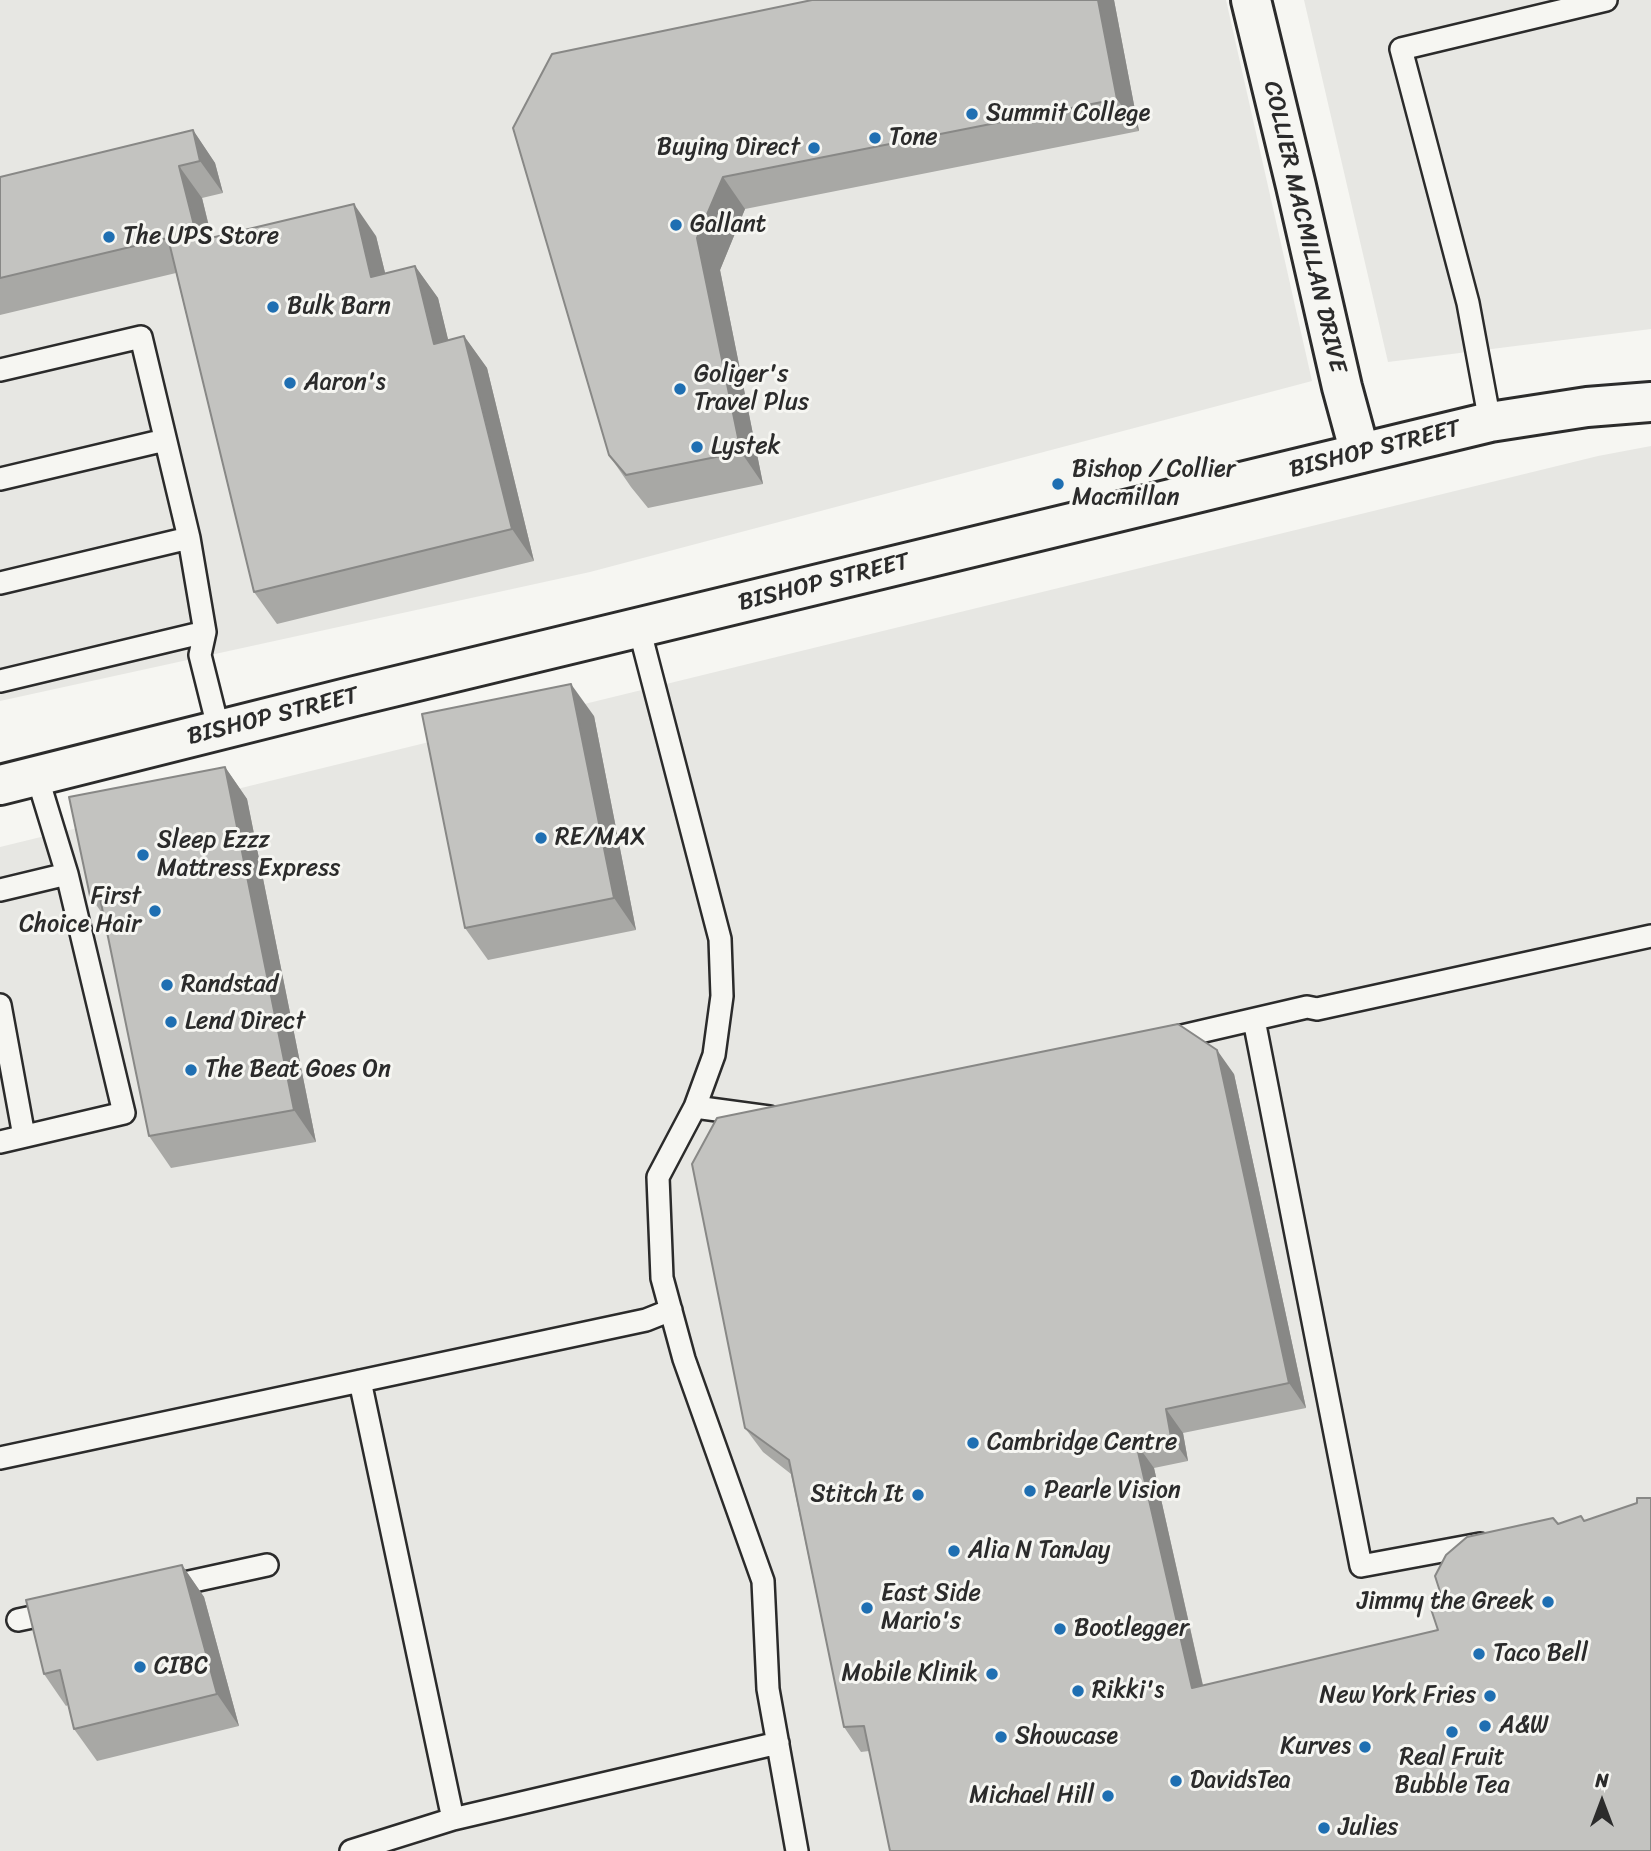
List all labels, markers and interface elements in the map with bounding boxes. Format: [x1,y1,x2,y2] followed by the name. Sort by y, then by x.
[1256,78,1352,376] street label: COLLIER MACMILLAN DRIVE
[986,100,1150,128] place label: Summit College
[964,106,980,122] marker: Summit College
[889,124,938,152] place label: Tone
[867,130,883,146] marker: Tone
[657,134,800,162] place label: Buying Direct
[806,140,822,156] marker: Buying Direct
[690,211,766,239] place label: Gallant
[668,217,684,233] marker: Gallant
[123,223,279,251] place label: The UPS Store
[101,229,117,245] marker: The UPS Store
[287,293,391,321] place label: Bulk Barn
[265,299,281,315] marker: Bulk Barn
[694,361,809,417] place label: Goliger's Travel Plus
[304,369,386,397] place label: Aaron's
[282,375,298,391] marker: Aaron's
[672,381,688,397] marker: Goliger's Travel Plus
[1287,415,1463,485] street label: BISHOP STREET
[711,433,780,461] place label: Lystek
[689,439,705,455] marker: Lystek
[1072,456,1236,512] place label: Bishop / Collier Macmillan
[1050,476,1066,492] marker: Bishop / Collier Macmillan
[736,548,912,618] street label: BISHOP STREET
[185,682,361,752] street label: BISHOP STREET
[555,824,646,852] place label: RE/MAX
[157,827,340,883] place label: Sleep Ezzz Mattress Express
[533,830,549,846] marker: RE/MAX
[135,847,151,863] marker: Sleep Ezzz Mattress Express
[19,883,141,939] place label: First Choice Hair
[147,903,163,919] marker: First Choice Hair
[181,971,278,999] place label: Randstad
[159,977,175,993] marker: Randstad
[185,1008,305,1036] place label: Lend Direct
[163,1014,179,1030] marker: Lend Direct
[205,1056,391,1084] place label: The Beat Goes On
[183,1062,199,1078] marker: The Beat Goes On
[987,1429,1177,1457] place label: Cambridge Centre
[965,1435,981,1451] marker: Cambridge Centre
[1044,1477,1181,1505] place label: Pearle Vision
[811,1481,904,1509] place label: Stitch It
[1022,1483,1038,1499] marker: Pearle Vision
[910,1487,926,1503] marker: Stitch It
[968,1537,1110,1565] place label: Alia N TanJay
[946,1543,962,1559] marker: Alia N TanJay
[881,1580,981,1636] place label: East Side Mario's
[1357,1588,1534,1616] place label: Jimmy the Greek
[1540,1594,1556,1610] marker: Jimmy the Greek
[859,1600,875,1616] marker: East Side Mario's
[1074,1615,1189,1643] place label: Bootlegger
[1052,1621,1068,1637] marker: Bootlegger
[1493,1640,1588,1668] place label: Taco Bell
[1471,1646,1487,1662] marker: Taco Bell
[154,1653,208,1681] place label: CIBC
[132,1659,148,1675] marker: CIBC
[841,1660,978,1688] place label: Mobile Klinik
[984,1666,1000,1682] marker: Mobile Klinik
[1092,1677,1164,1705] place label: Rikki's
[1320,1682,1476,1710] place label: New York Fries
[1070,1683,1086,1699] marker: Rikki's
[1482,1688,1498,1704] marker: New York Fries
[1499,1712,1548,1740] place label: A&W
[1477,1718,1493,1734] marker: A&W
[1015,1723,1118,1751] place label: Showcase
[1444,1724,1460,1740] marker: Real Fruit Bubble Tea
[993,1729,1009,1745] marker: Showcase
[1280,1733,1351,1761] place label: Kurves
[1357,1739,1373,1755] marker: Kurves
[1395,1744,1509,1800] place label: Real Fruit Bubble Tea
[1595,1764,1609,1797] text: N
[1190,1767,1291,1795] place label: DavidsTea
[1567,1767,1637,1837] north arrow
[1168,1773,1184,1789] marker: DavidsTea
[969,1782,1094,1810] place label: Michael Hill
[1100,1788,1116,1804] marker: Michael Hill
[1338,1814,1398,1842] place label: Julies
[1316,1820,1332,1836] marker: Julies

